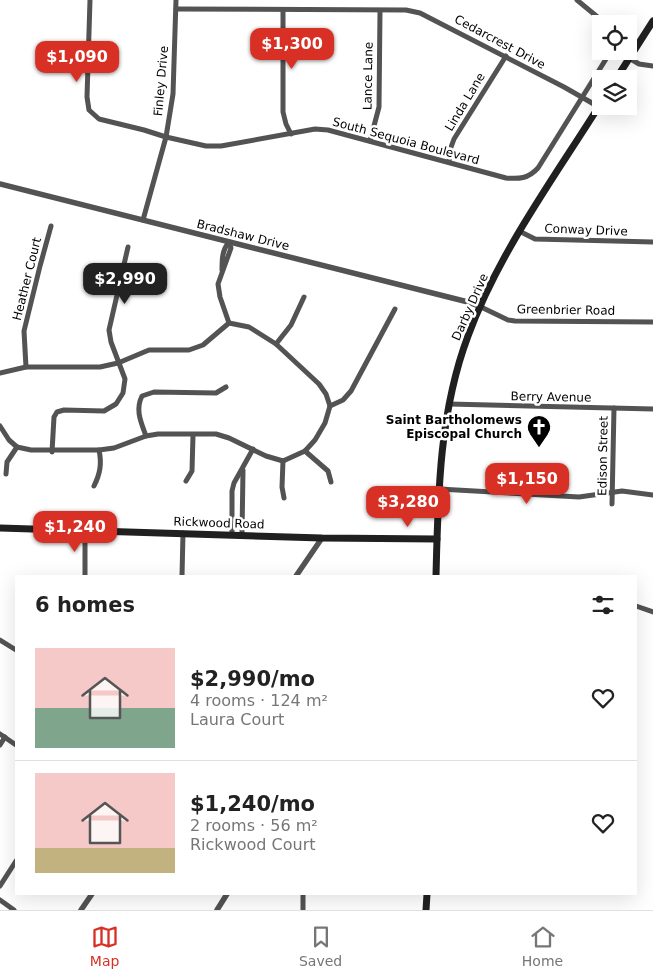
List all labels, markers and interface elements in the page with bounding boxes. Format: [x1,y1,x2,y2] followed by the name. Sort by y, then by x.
[452,12,548,72] street label: Cedarcrest Drive
[592,15,637,115] map controls
[592,15,637,60] button: locate
[251,28,333,70] pin: $1,300
[261,34,323,53] text: $1,300
[36,41,118,83] pin: $1,090
[360,42,376,110] street label: Lance Lane
[151,45,171,117] street label: Finley Drive
[46,47,108,66] text: $1,090
[442,70,488,134] street label: Linda Lane
[592,70,637,115] button: layers
[331,115,481,167] street label: South Sequoia Boulevard
[195,217,291,253] street label: Bradshaw Drive
[544,222,628,238] street label: Conway Drive
[10,236,44,322] street label: Heather Court
[84,262,166,305] pin: $2,990
[94,269,156,288] text: $2,990
[449,271,491,343] street label: Darby Drive
[517,302,615,318] street label: Greenbrier Road
[510,389,592,405] street label: Berry Avenue
[386,413,522,441] place label: Saint Bartholomews Episcopal Church
[526,414,552,448] church icon: Saint Bartholomews Episcopal Church
[595,416,611,496] street label: Edison Street
[486,462,568,505] pin: $1,150
[496,469,558,488] text: $1,150
[367,486,449,528] pin: $3,280
[377,492,439,511] text: $3,280
[34,510,116,553] pin: $1,240
[173,514,265,532] street label: Rickwood Road
[44,517,106,536] text: $1,240
[589,591,617,619] icon: filters
[35,593,135,617] text: 6 homes
[190,667,315,691] text: $2,990/mo
[75,668,135,728] icon: home
[589,684,617,712] icon: heart
[190,691,328,710] text: 4 rooms · 124 m²
[190,710,284,729] text: Laura Court
[190,792,315,816] text: $1,240/mo
[75,793,135,853] icon: home
[589,809,617,837] icon: heart
[190,816,318,835] text: 2 rooms · 56 m²
[190,835,315,854] text: Rickwood Court
[90,923,119,969] tab: Map
[299,923,342,969] tab: Saved
[522,923,563,969] tab: Home

